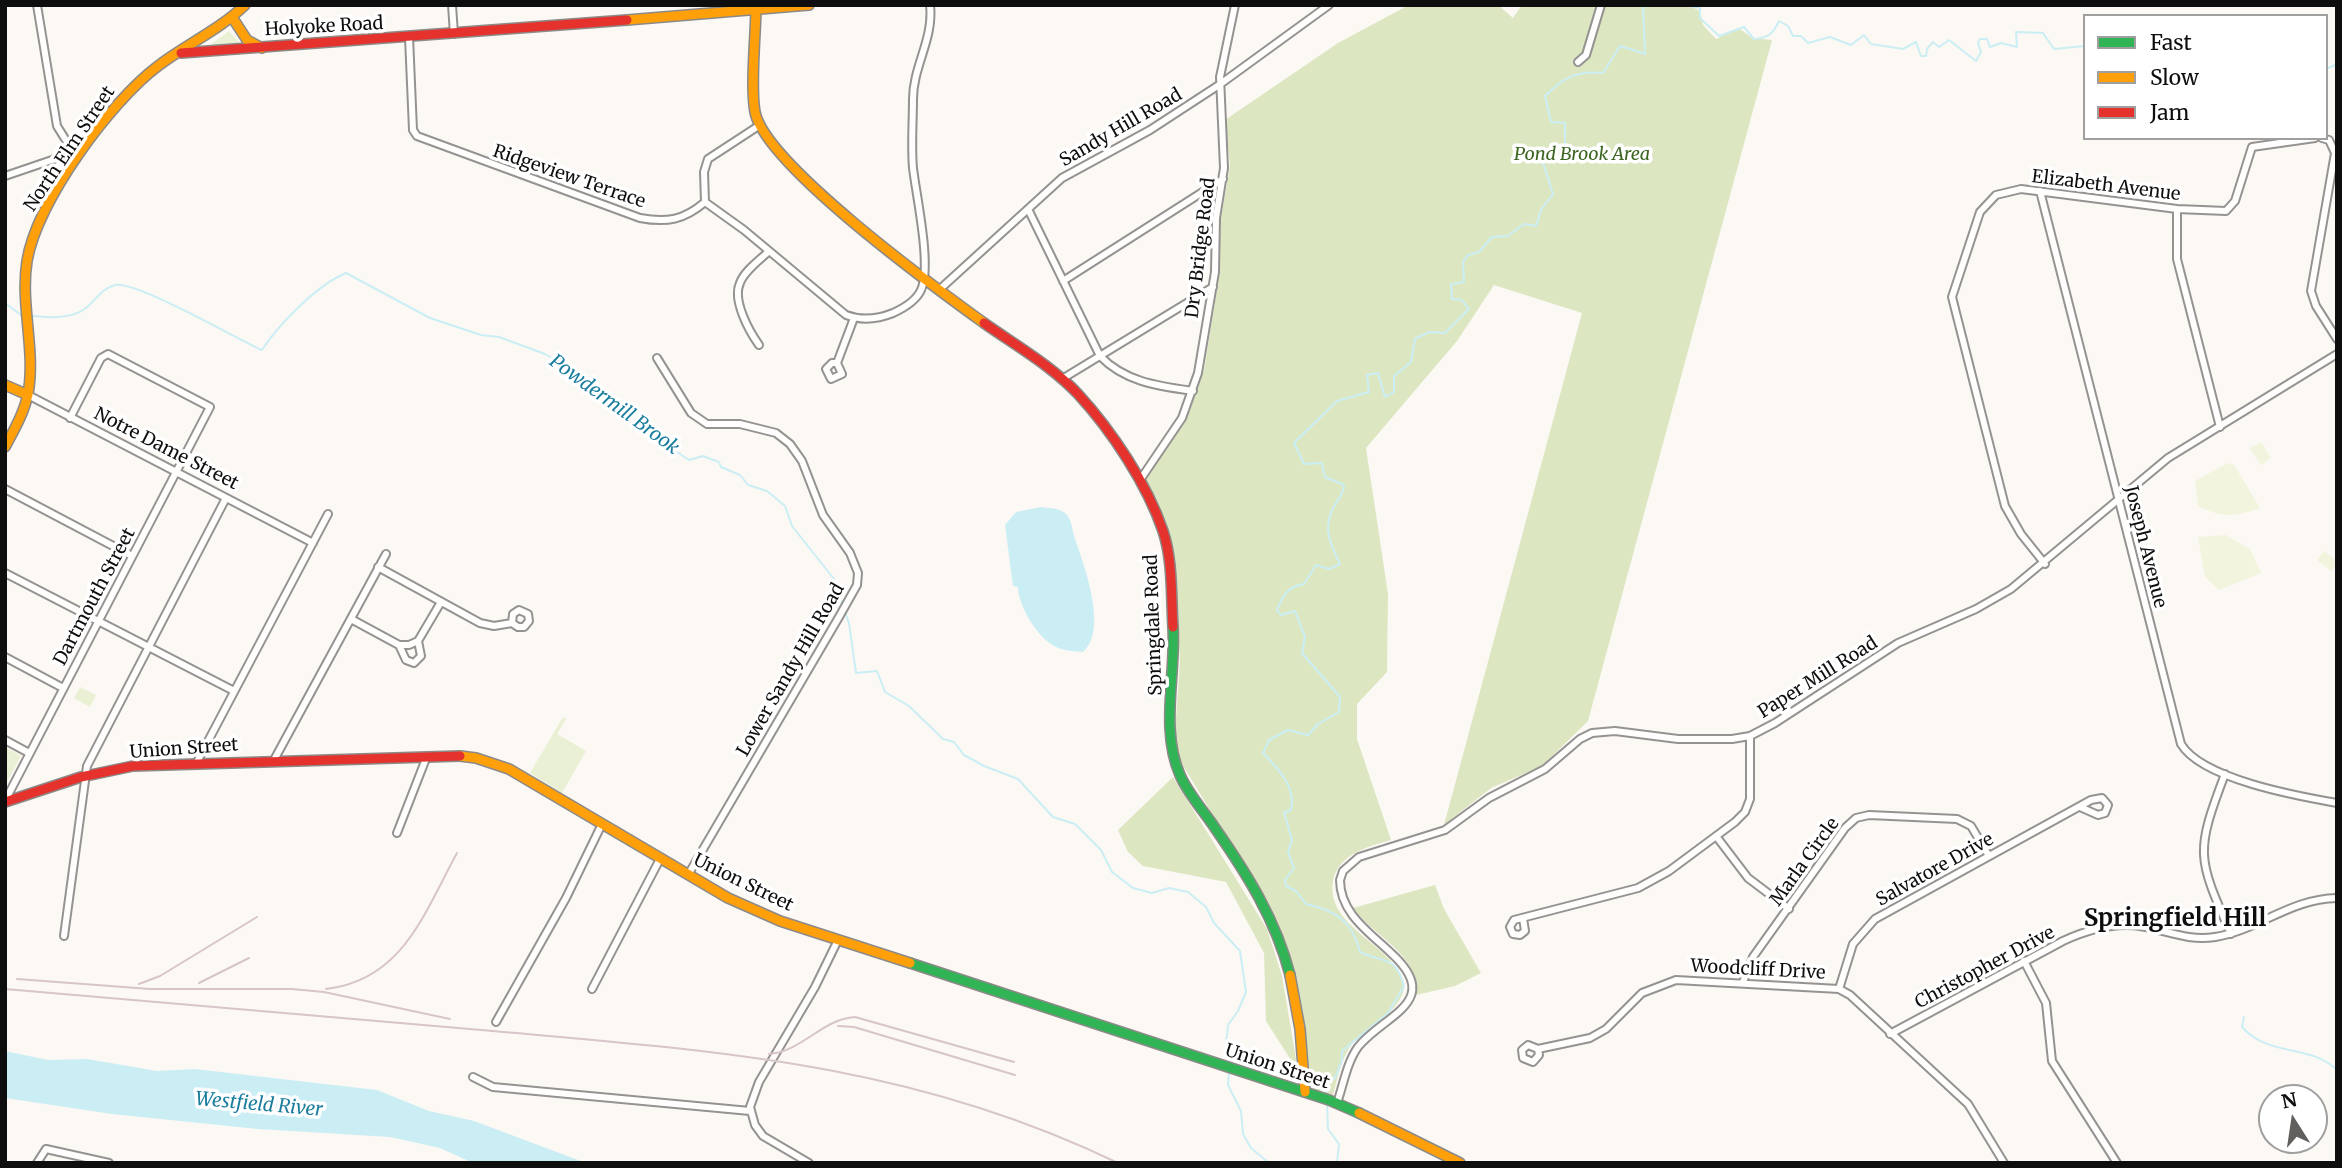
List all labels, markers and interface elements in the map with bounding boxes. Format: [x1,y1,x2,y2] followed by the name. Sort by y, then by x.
[264,13,384,41] street label: Holyoke Road
[2083,14,2328,140] legend
[2150,29,2192,56] text: Fast
[2150,64,2199,91] text: Slow
[20,82,120,216] street label: North Elm Street
[1056,84,1186,172] street label: Sandy Hill Road
[2150,99,2189,126] text: Jam
[490,141,648,213] street label: Ridgeview Terrace
[1514,144,1650,166] park label: Pond Brook Area
[2030,166,2182,206] street label: Elizabeth Avenue
[1182,176,1220,320] street label: Dry Bridge Road
[545,350,683,460] water label: Powdermill Brook
[90,403,242,495] street label: Notre Dame Street
[2119,484,2171,610] street label: Joseph Avenue
[50,525,140,669] street label: Dartmouth Street
[1141,554,1167,696] street label: Springdale Road
[733,580,849,760] street label: Lower Sandy Hill Road
[1754,633,1882,723] street label: Paper Mill Road
[129,734,239,764] street label: Union Street
[1766,814,1844,910] street label: Marla Circle
[1873,829,1997,911] street label: Salvatore Drive
[689,849,797,917] street label: Union Street
[2084,905,2266,933] district label: Springfield Hill
[1912,922,2058,1014] street label: Christopher Drive
[1690,956,1826,984] street label: Woodcliff Drive
[1222,1040,1332,1094] street label: Union Street
[2258,1084,2328,1154] north arrow
[2279,1087,2299,1114] text: N
[194,1088,324,1122] water label: Westfield River

